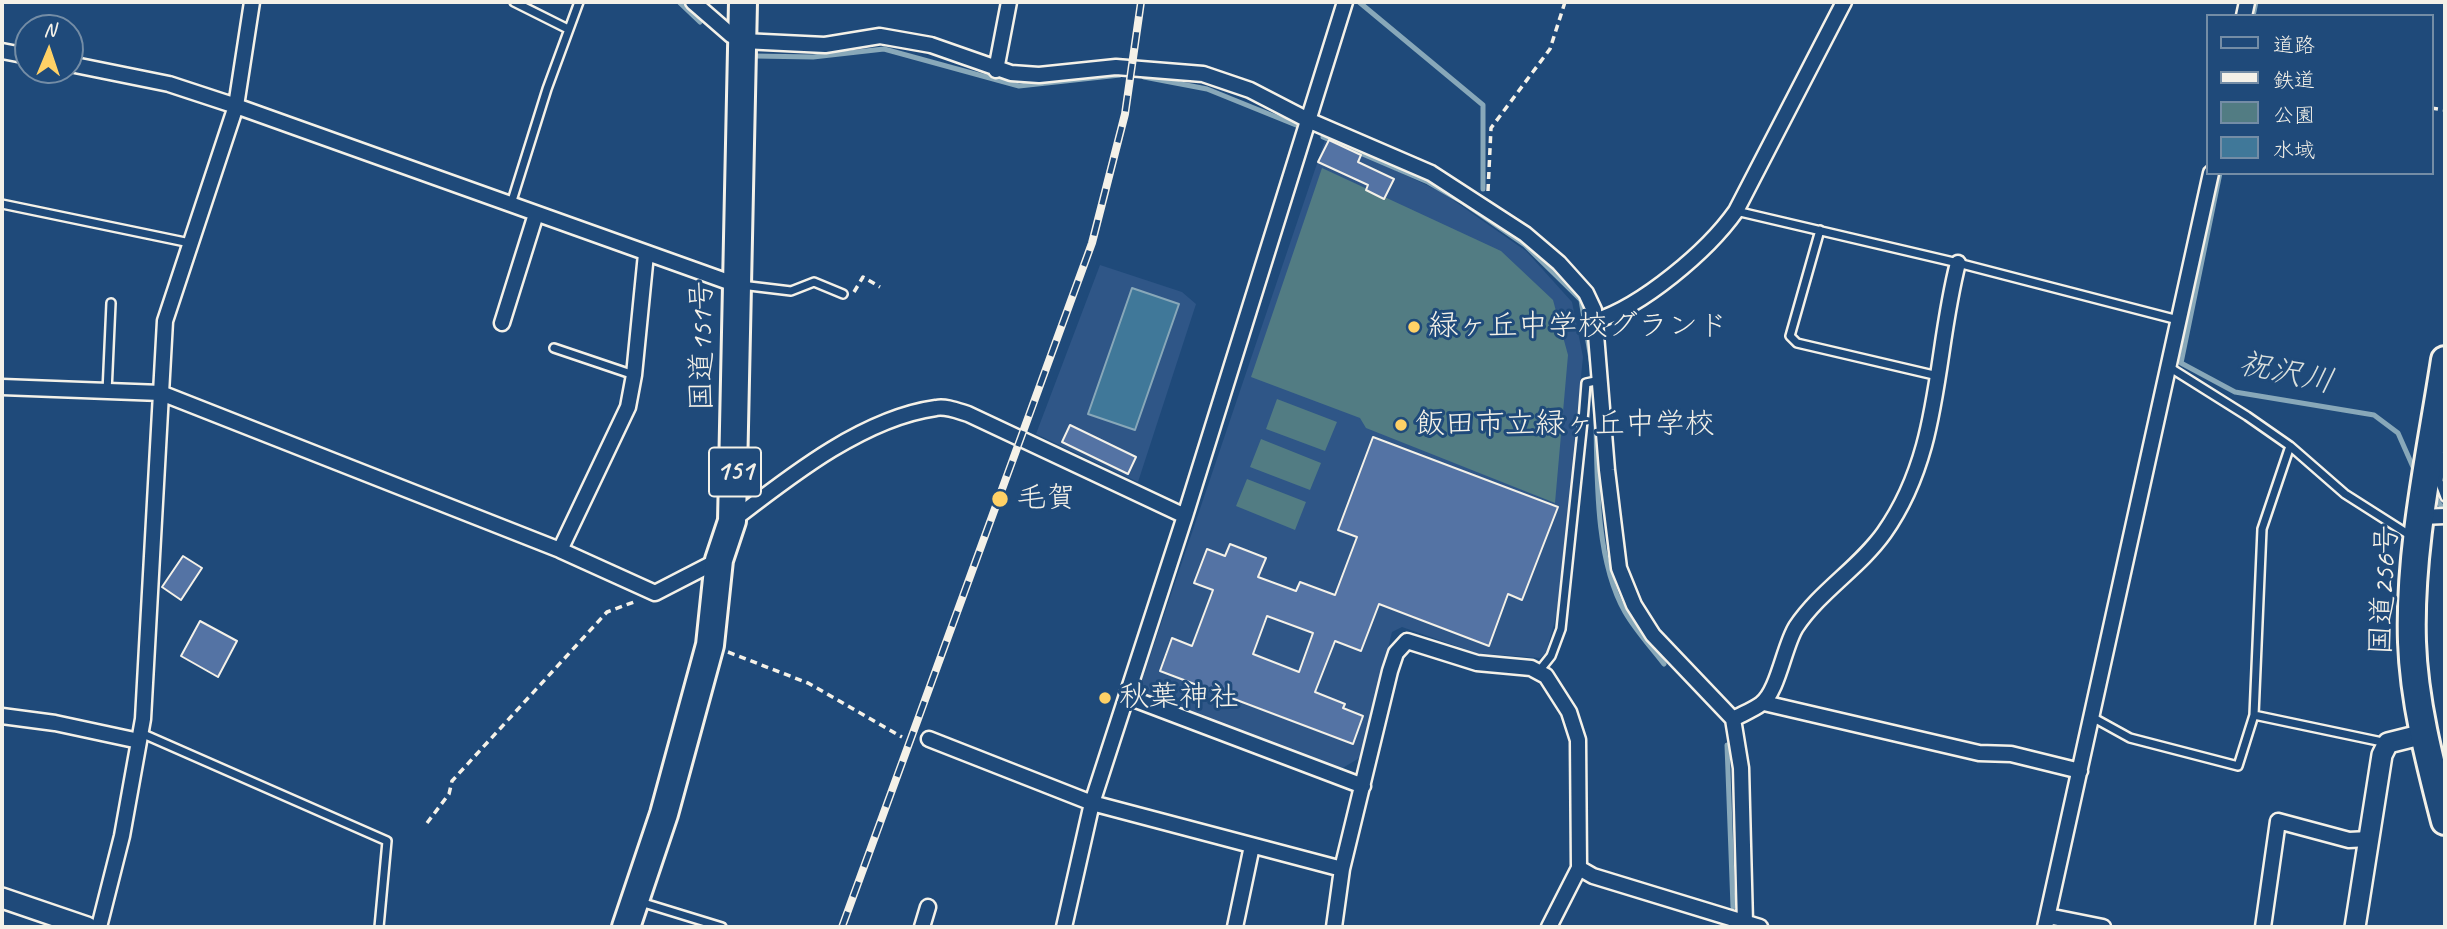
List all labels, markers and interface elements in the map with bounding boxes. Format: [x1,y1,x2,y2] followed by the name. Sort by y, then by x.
[14,14,84,84] north arrow
[2206,14,2433,175] legend
[43,18,56,42] text: N
[2273,32,2315,58] text: 道路
[2273,67,2315,93] text: 鉄道
[2273,102,2315,128] text: 公園
[2273,137,2315,163] text: 水域
[685,281,721,411] street label: 国道151号
[1428,309,1728,345] place label: 緑ヶ丘中学校グランド
[1406,319,1422,335] marker: 緑ヶ丘中学校グランド
[2235,345,2337,403] water label: 祝沢川
[1415,407,1715,443] place label: 飯田市立緑ヶ丘中学校
[1393,417,1409,433] marker: 飯田市立緑ヶ丘中学校
[709,448,761,496] road number: 151
[1016,481,1076,517] place label: 毛賀
[990,489,1010,509] marker: 毛賀
[2364,524,2406,656] street label: 国道256号
[1119,680,1239,716] place label: 秋葉神社
[1097,690,1113,706] marker: 秋葉神社

